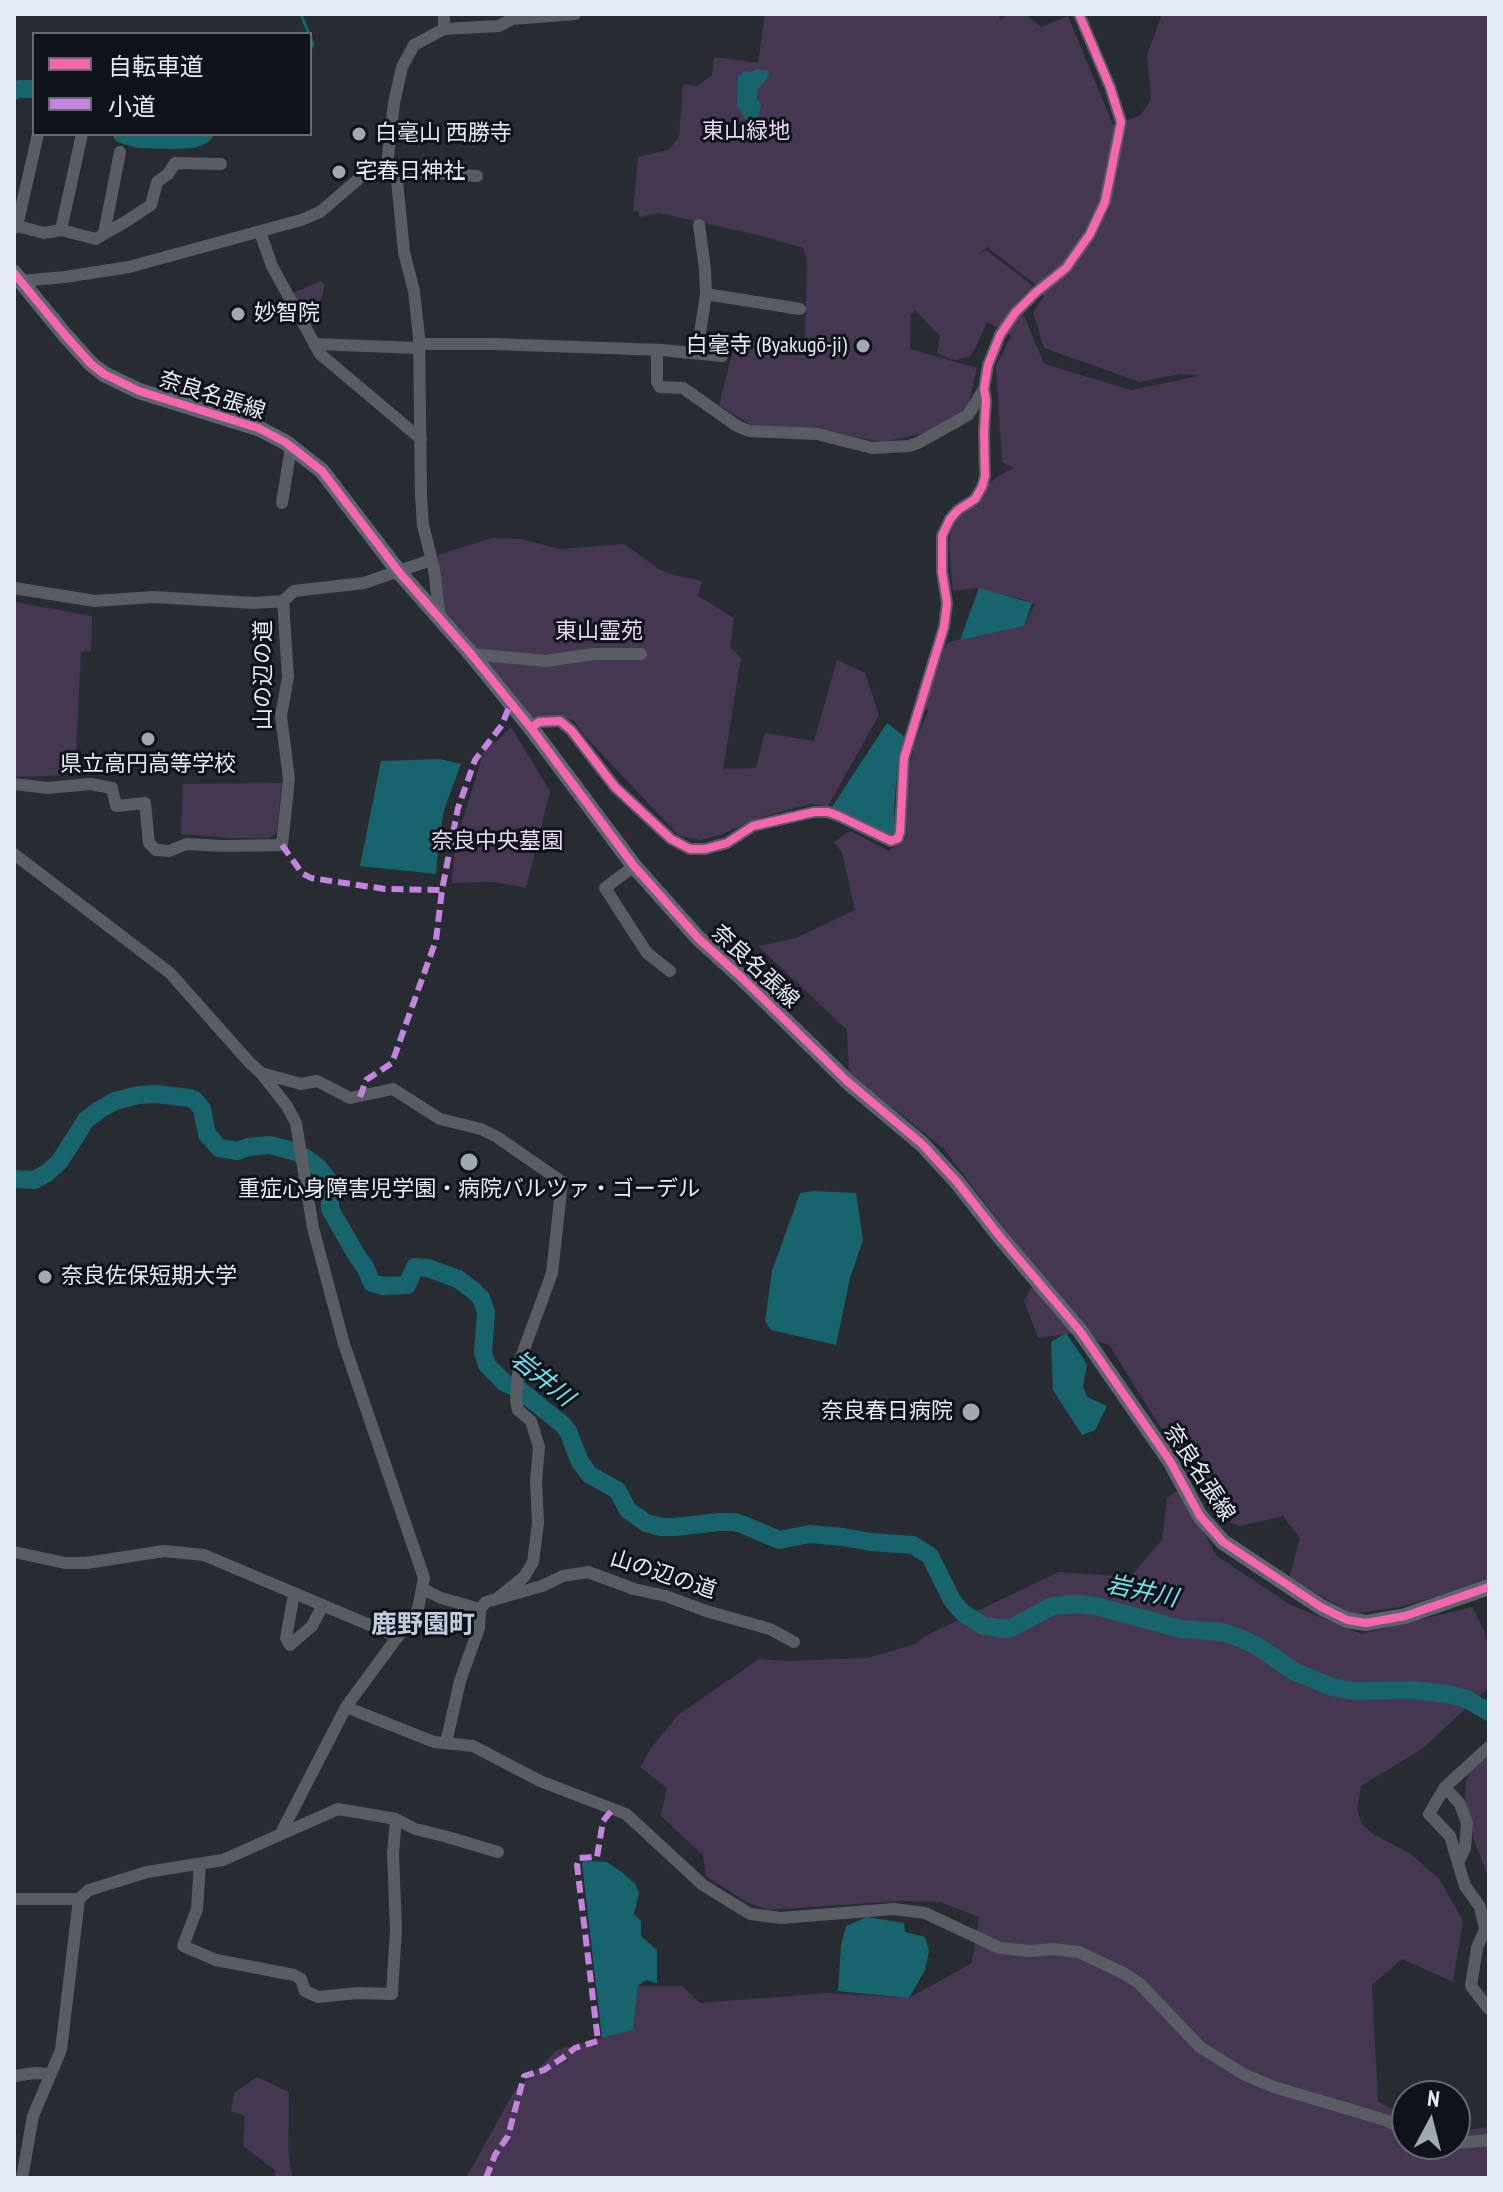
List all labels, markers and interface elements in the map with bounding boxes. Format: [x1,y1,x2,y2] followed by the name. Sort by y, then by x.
[32,32,312,136] legend
[108,51,204,82] text: 自転車道
[108,91,156,122] text: 小道
[702,119,790,145] park label: 東山緑地
[375,121,512,147] place label: 白毫山 西勝寺
[350,125,368,143] marker: 白毫山 西勝寺
[355,159,465,185] place label: 宅春日神社
[330,163,348,181] marker: 宅春日神社
[254,301,320,327] place label: 妙智院
[229,305,247,323] marker: 妙智院
[686,333,847,359] place label: 白毫寺 (Byakugō-ji)
[854,337,872,355] marker: 白毫寺 (Byakugō-ji)
[156,366,268,426] street label: 奈良名張線
[555,619,643,645] park label: 東山霊苑
[251,620,277,730] street label: 山の辺の道
[139,730,157,748] marker: 県立高円高等学校
[60,752,236,778] place label: 県立高円高等学校
[431,829,563,855] park label: 奈良中央墓園
[706,920,804,1014] street label: 奈良名張線
[458,1151,480,1173] marker: 重症心身障害児学園・病院バルツァ・ゴーデル
[238,1177,700,1203] place label: 重症心身障害児学園・病院バルツァ・ゴーデル
[61,1264,237,1290] place label: 奈良佐保短期大学
[36,1268,54,1286] marker: 奈良佐保短期大学
[505,1345,579,1413] water label: 岩井川
[821,1399,953,1425] place label: 奈良春日病院
[960,1401,982,1423] marker: 奈良春日病院
[1158,1420,1240,1526] street label: 奈良名張線
[607,1545,719,1605] street label: 山の辺の道
[1104,1570,1180,1614] water label: 岩井川
[371,1610,475,1642] district label: 鹿野園町
[1391,2080,1471,2160] north arrow
[1426,2084,1441,2113] text: N

